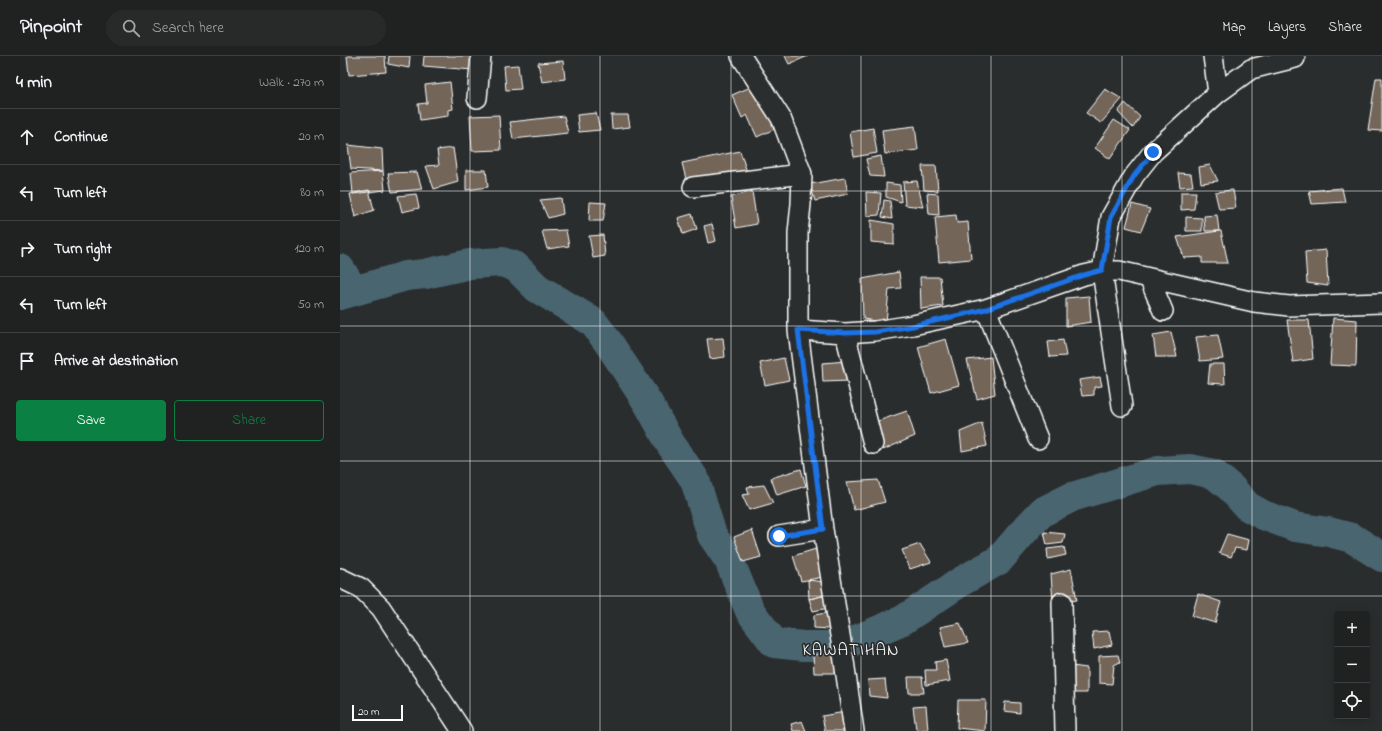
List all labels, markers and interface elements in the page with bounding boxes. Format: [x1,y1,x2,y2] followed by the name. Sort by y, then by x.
[106,10,386,46] search box
[20,14,82,41] text: Pinpoint
[120,17,142,39] icon: search
[152,17,224,39] text: Search here
[1222,17,1246,38] text: Map
[1268,17,1306,38] text: Layers
[1328,17,1362,38] text: Share
[16,70,52,95] text: 4 min
[259,73,324,92] text: Walk · 270 m
[16,126,38,148] icon: ahead
[54,126,108,148] text: Continue
[299,127,324,146] text: 20 m
[1144,143,1162,161] route end
[16,182,38,204] icon: left
[54,182,107,204] text: Turn left
[300,183,324,202] text: 80 m
[16,238,38,260] icon: right
[54,238,112,260] text: Turn right
[294,239,324,258] text: 120 m
[16,294,38,316] icon: left
[54,294,107,316] text: Turn left
[298,295,324,314] text: 50 m
[16,350,38,372] icon: arrive
[54,350,178,372] text: Arrive at destination
[16,400,166,441] button: Save
[174,400,324,441] button: Share
[770,527,788,545] route start
[1334,611,1370,719] map controls
[1334,611,1370,647] button: +
[803,638,899,663] district label: KAWATIHAN
[1334,647,1370,683] button: −
[1334,683,1370,719] button: locate
[352,703,403,722] scale bar
[358,704,380,720] text: 20 m

